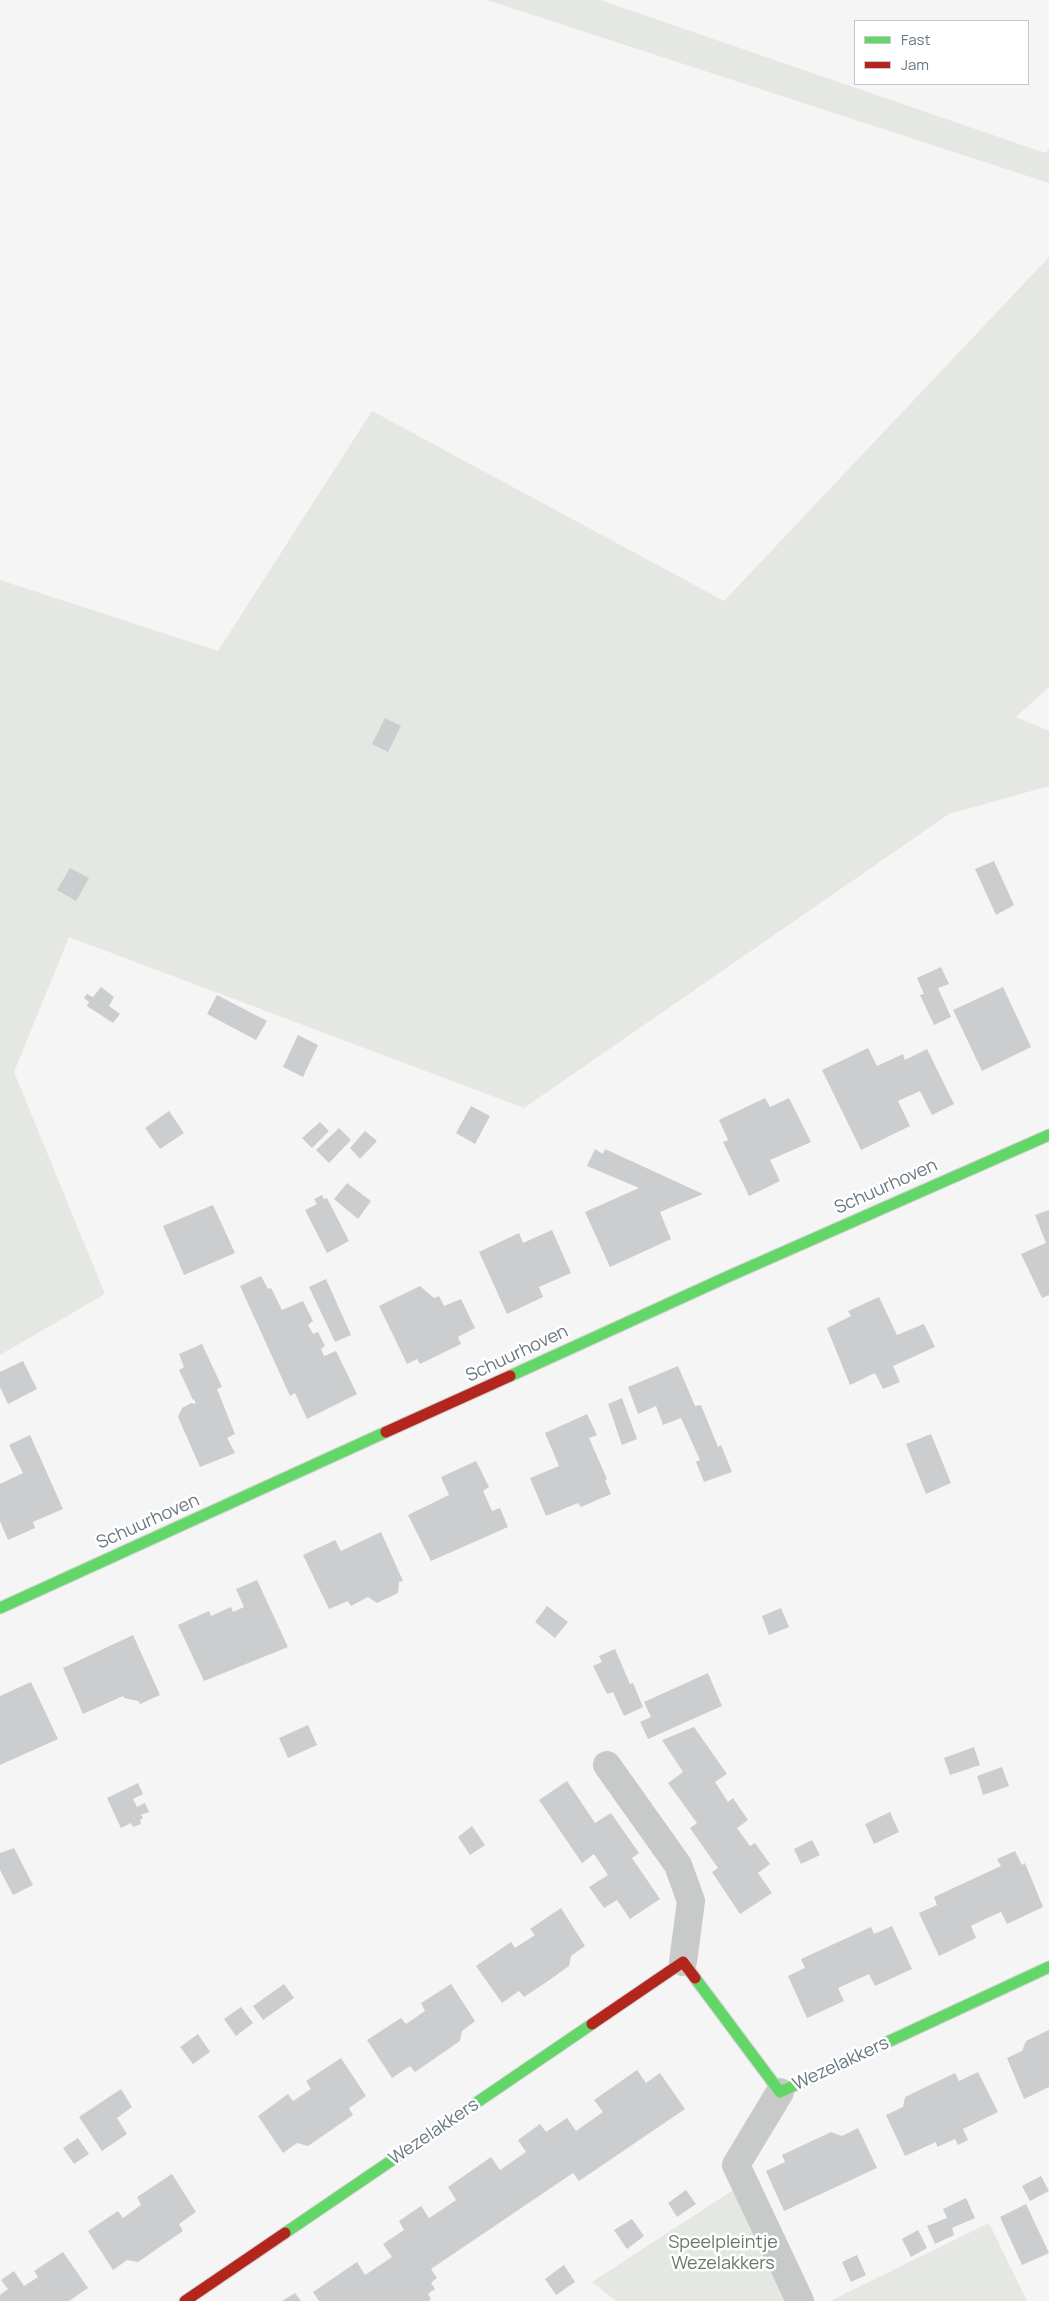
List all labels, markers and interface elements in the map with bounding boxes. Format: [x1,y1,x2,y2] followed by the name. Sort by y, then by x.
[854,20,1029,85] legend
[901,29,930,50] text: Fast
[901,54,929,75] text: Jam
[831,1155,941,1219] street label: Schuurhoven
[462,1321,572,1387] street label: Schuurhoven
[93,1490,203,1554] street label: Schuurhoven
[789,2032,893,2096] street label: Wezelakkers
[385,2094,483,2170] street label: Wezelakkers
[668,2232,778,2274] park label: Speelpleintje Wezelakkers

